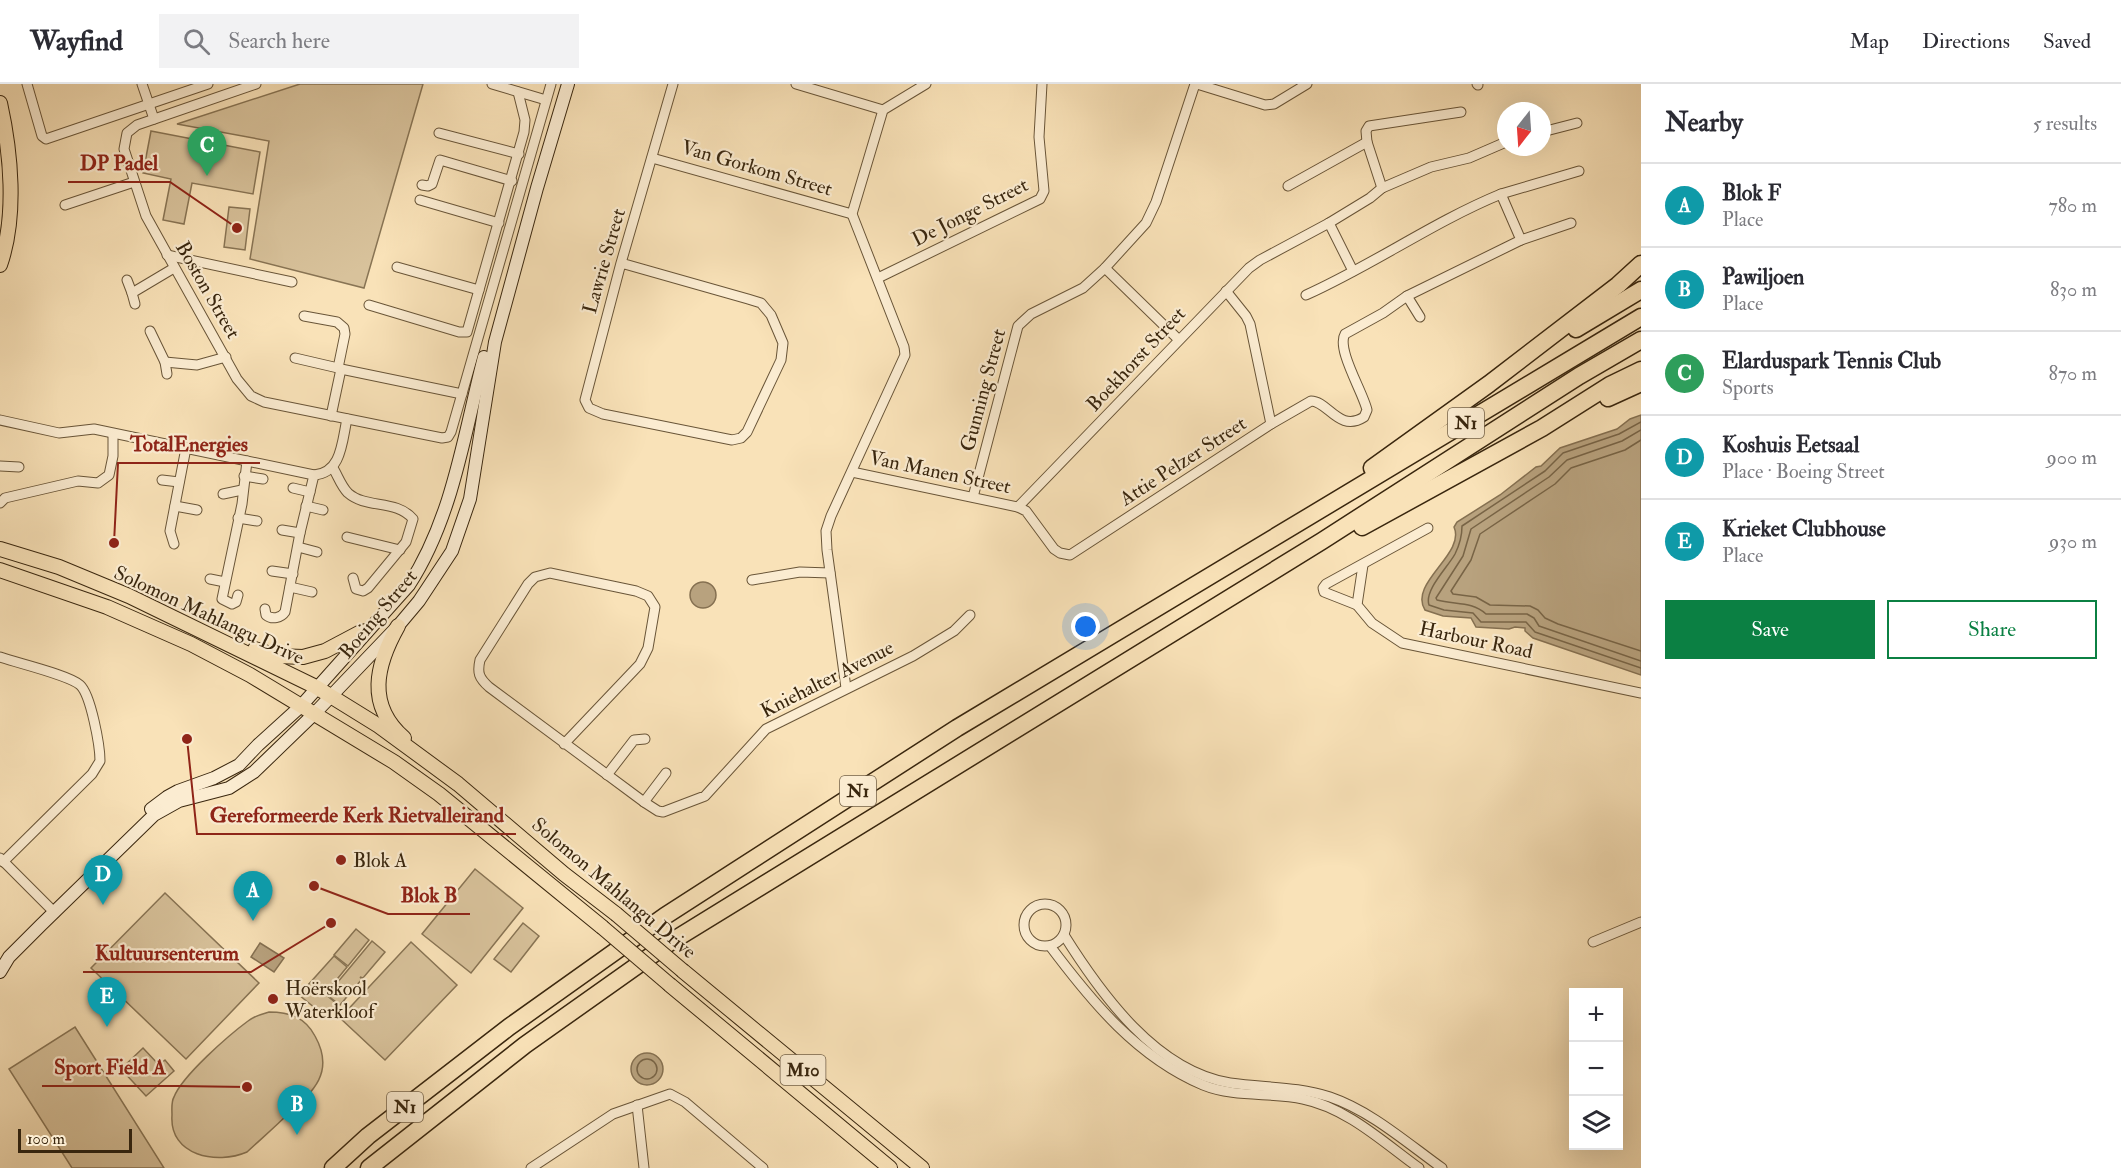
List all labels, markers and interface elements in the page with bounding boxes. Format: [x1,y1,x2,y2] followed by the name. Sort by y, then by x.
[159,14,579,68] search box
[30,24,123,59] text: Wayfind
[180,25,213,58] icon: search
[228,27,330,55] text: Search here
[1849,28,1889,55] text: Map
[1922,28,2010,55] text: Directions
[2043,28,2091,55] text: Saved
[1497,102,1551,156] north arrow
[1665,107,1743,139] text: Nearby
[2033,111,2097,136] text: 5 results
[188,126,226,176] pin: C
[679,135,836,202] street label: Van Gorkom Street
[68,143,170,182] callout: DP Padel
[80,150,159,177] text: DP Padel
[908,172,1033,252] street label: De Jonge Street
[1722,179,1781,207] text: Blok F
[1678,193,1691,218] text: A
[2048,193,2097,218] text: 780 m
[577,205,631,316] street label: Lawrie Street
[1722,207,1763,232] text: Place
[170,237,246,344] street label: Boston Street
[1722,263,1804,291] text: Pawiljoen
[1678,277,1691,302] text: B
[2050,277,2097,302] text: 830 m
[1722,291,1763,316] text: Place
[1081,301,1191,416] street label: Boekhorst Street
[955,326,1011,454] street label: Gunning Street
[1722,347,1941,375] text: Elarduspark Tennis Club
[1677,361,1692,386] text: C
[2049,361,2097,386] text: 870 m
[1722,375,1774,400] text: Sports
[1448,408,1484,438] road number: N1
[1114,410,1251,512] street label: Attie Pelzer Street
[118,424,260,463] callout: TotalEnergies
[129,431,248,458] text: TotalEnergies
[1722,431,1859,459] text: Koshuis Eetsaal
[867,445,1014,499] street label: Van Manen Street
[1676,445,1693,470] text: D
[2047,445,2097,470] text: 900 m
[1722,459,1885,484] text: Place · Boeing Street
[1722,515,1886,543] text: Krieket Clubhouse
[1677,529,1692,554] text: E
[2049,529,2097,554] text: 930 m
[1722,543,1763,568] text: Place
[110,560,308,670] street label: Solomon Mahlangu Drive
[333,564,423,664] street label: Boeing Street
[1665,600,1875,659] button: Save
[1887,600,2097,659] button: Share
[1071,612,1100,641] your location
[1417,616,1535,664] street label: Harbour Road
[756,635,898,723] street label: Kniehalter Avenue
[840,776,876,806] road number: N1
[197,795,516,834] callout: Gereformeerde Kerk Rietvalleirand
[210,802,505,829] text: Gereformeerde Kerk Rietvalleirand
[527,812,701,964] street label: Solomon Mahlangu Drive
[353,848,407,873] place label: Blok A
[334,853,348,867] marker: Blok A
[84,856,122,905] pin: D
[234,872,272,921] pin: A
[388,875,470,914] callout: Blok B
[400,882,458,909] text: Blok B
[83,933,251,972] callout: Kultuursenterum
[95,940,240,967] text: Kultuursenterum
[284,976,378,1024] place label: Hoërskool Waterkloof
[88,978,126,1027] pin: E
[1569,988,1623,1150] map controls
[1569,988,1623,1042] button: +
[266,992,280,1006] marker: Hoërskool Waterkloof
[1569,1042,1623,1096] button: −
[42,1047,178,1086] callout: Sport Field A
[54,1054,167,1081] text: Sport Field A
[780,1055,826,1085] road number: M10
[278,1086,316,1135] pin: B
[387,1092,423,1122] road number: N1
[1569,1096,1623,1150] button: layers
[18,1126,132,1154] scale bar
[27,1129,65,1149] text: 100 m

